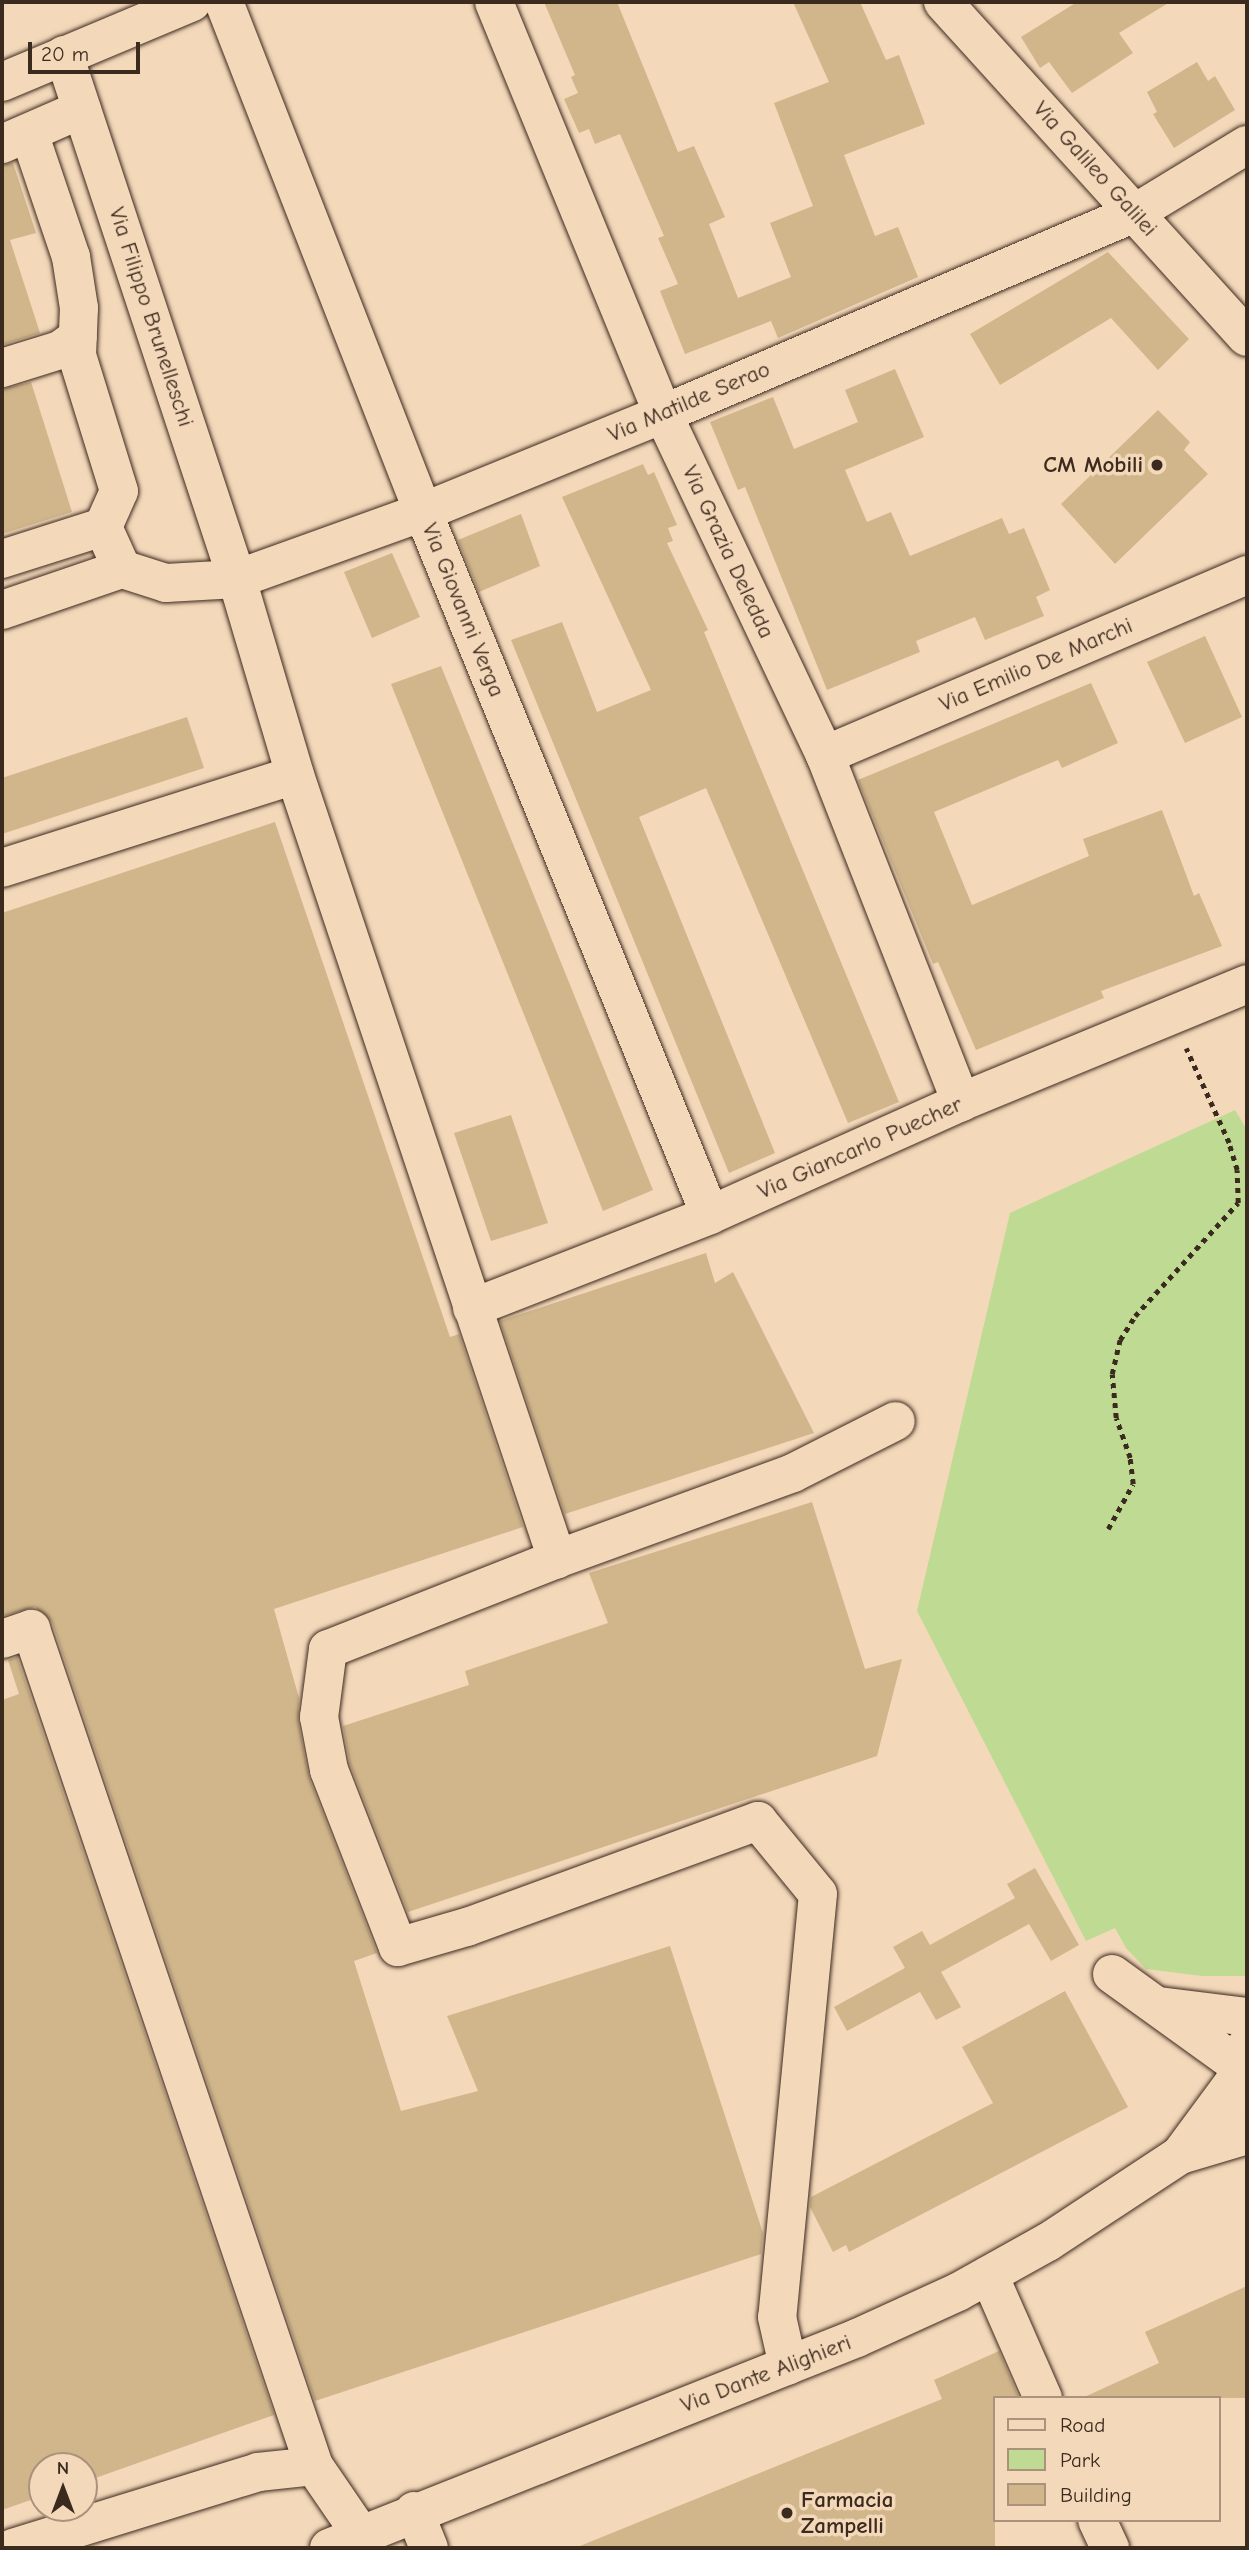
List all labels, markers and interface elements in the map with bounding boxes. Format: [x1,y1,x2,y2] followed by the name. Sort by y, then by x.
[32,28,144,72] scale bar
[41,42,89,66] text: 20 m
[1027,96,1163,242] street label: Via Galileo Galilei
[102,204,200,430] street label: Via Filippo Brunelleschi
[604,355,774,449] street label: Via Matilde Serao
[1043,451,1143,479] place label: CM Mobili
[1149,457,1165,473] marker: CM Mobili
[676,461,780,643] street label: Via Grazia Deledda
[416,519,510,701] street label: Via Giovanni Verga
[935,612,1137,718] street label: Via Emilio De Marchi
[754,1091,966,1205] street label: Via Giancarlo Puecher
[677,2329,855,2419] street label: Via Dante Alighieri
[993,2396,1221,2522] legend
[1060,2413,1105,2437] text: Road
[1060,2448,1100,2472] text: Park
[28,2452,98,2522] north arrow
[57,2457,69,2479] text: N
[1060,2483,1132,2507] text: Building
[801,2486,893,2540] place label: Farmacia Zampelli
[779,2505,795,2521] marker: Farmacia Zampelli

